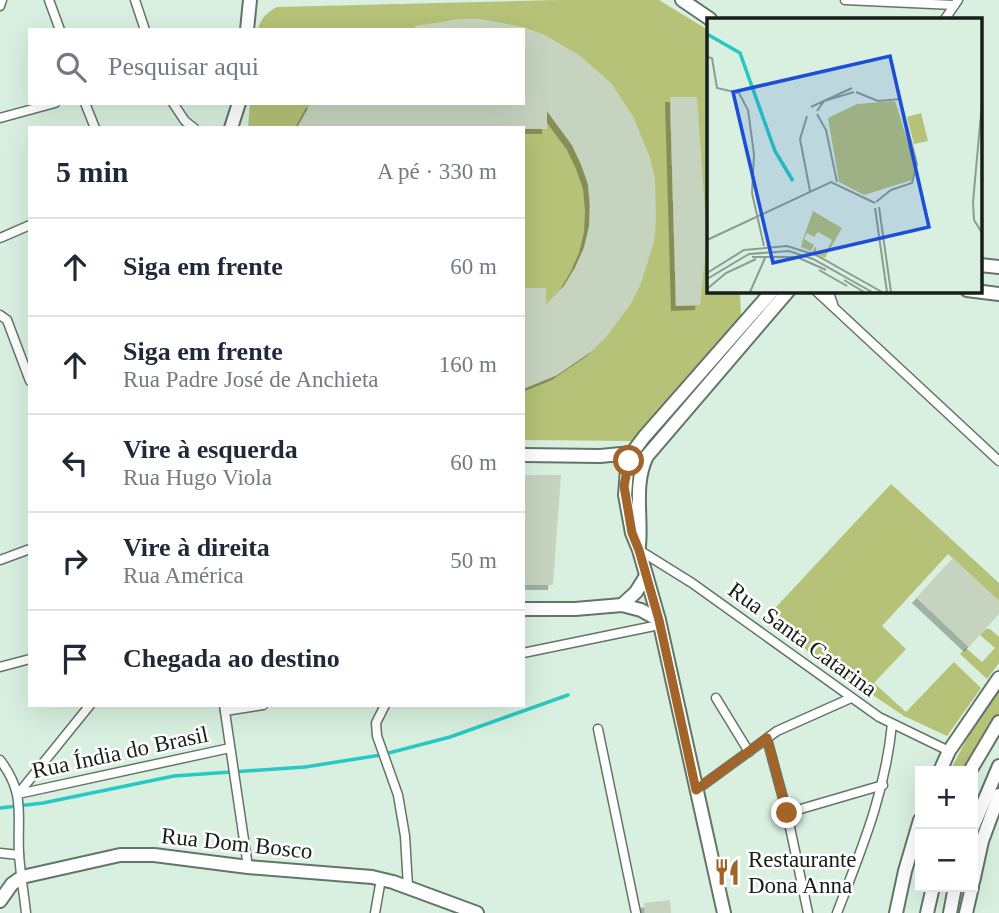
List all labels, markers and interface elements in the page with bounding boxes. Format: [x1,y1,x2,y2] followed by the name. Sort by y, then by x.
[707,18,982,292] inset map
[28,28,525,105] search box
[52,48,90,86] icon: search
[108,52,259,81] text: Pesquisar aqui
[56,155,129,188] text: 5 min
[377,159,497,184] text: A pé · 330 m
[56,248,94,286] icon: ahead
[123,252,283,281] text: Siga em frente
[450,254,497,279] text: 60 m
[123,337,283,366] text: Siga em frente
[56,346,94,384] icon: ahead
[439,352,497,377] text: 160 m
[123,367,378,392] text: Rua Padre José de Anchieta
[123,435,298,464] text: Vire à esquerda
[56,444,94,482] icon: left
[613,445,644,476] route start
[450,450,497,475] text: 60 m
[123,465,272,490] text: Rua Hugo Viola
[123,533,270,562] text: Vire à direita
[56,542,94,580] icon: right
[450,548,497,573] text: 50 m
[123,563,244,588] text: Rua América
[724,577,882,702] street label: Rua Santa Catarina
[56,640,94,678] icon: arrive
[123,644,340,673] text: Chegada ao destino
[30,722,210,783] street label: Rua Índia do Brasil
[915,766,978,892] map controls
[915,766,978,829] button: +
[771,797,802,828] route end
[160,823,314,864] street label: Rua Dom Bosco
[915,829,978,892] button: −
[748,847,857,898] place label: Restaurante Dona Anna
[712,857,742,887] restaurant icon: Restaurante Dona Anna

